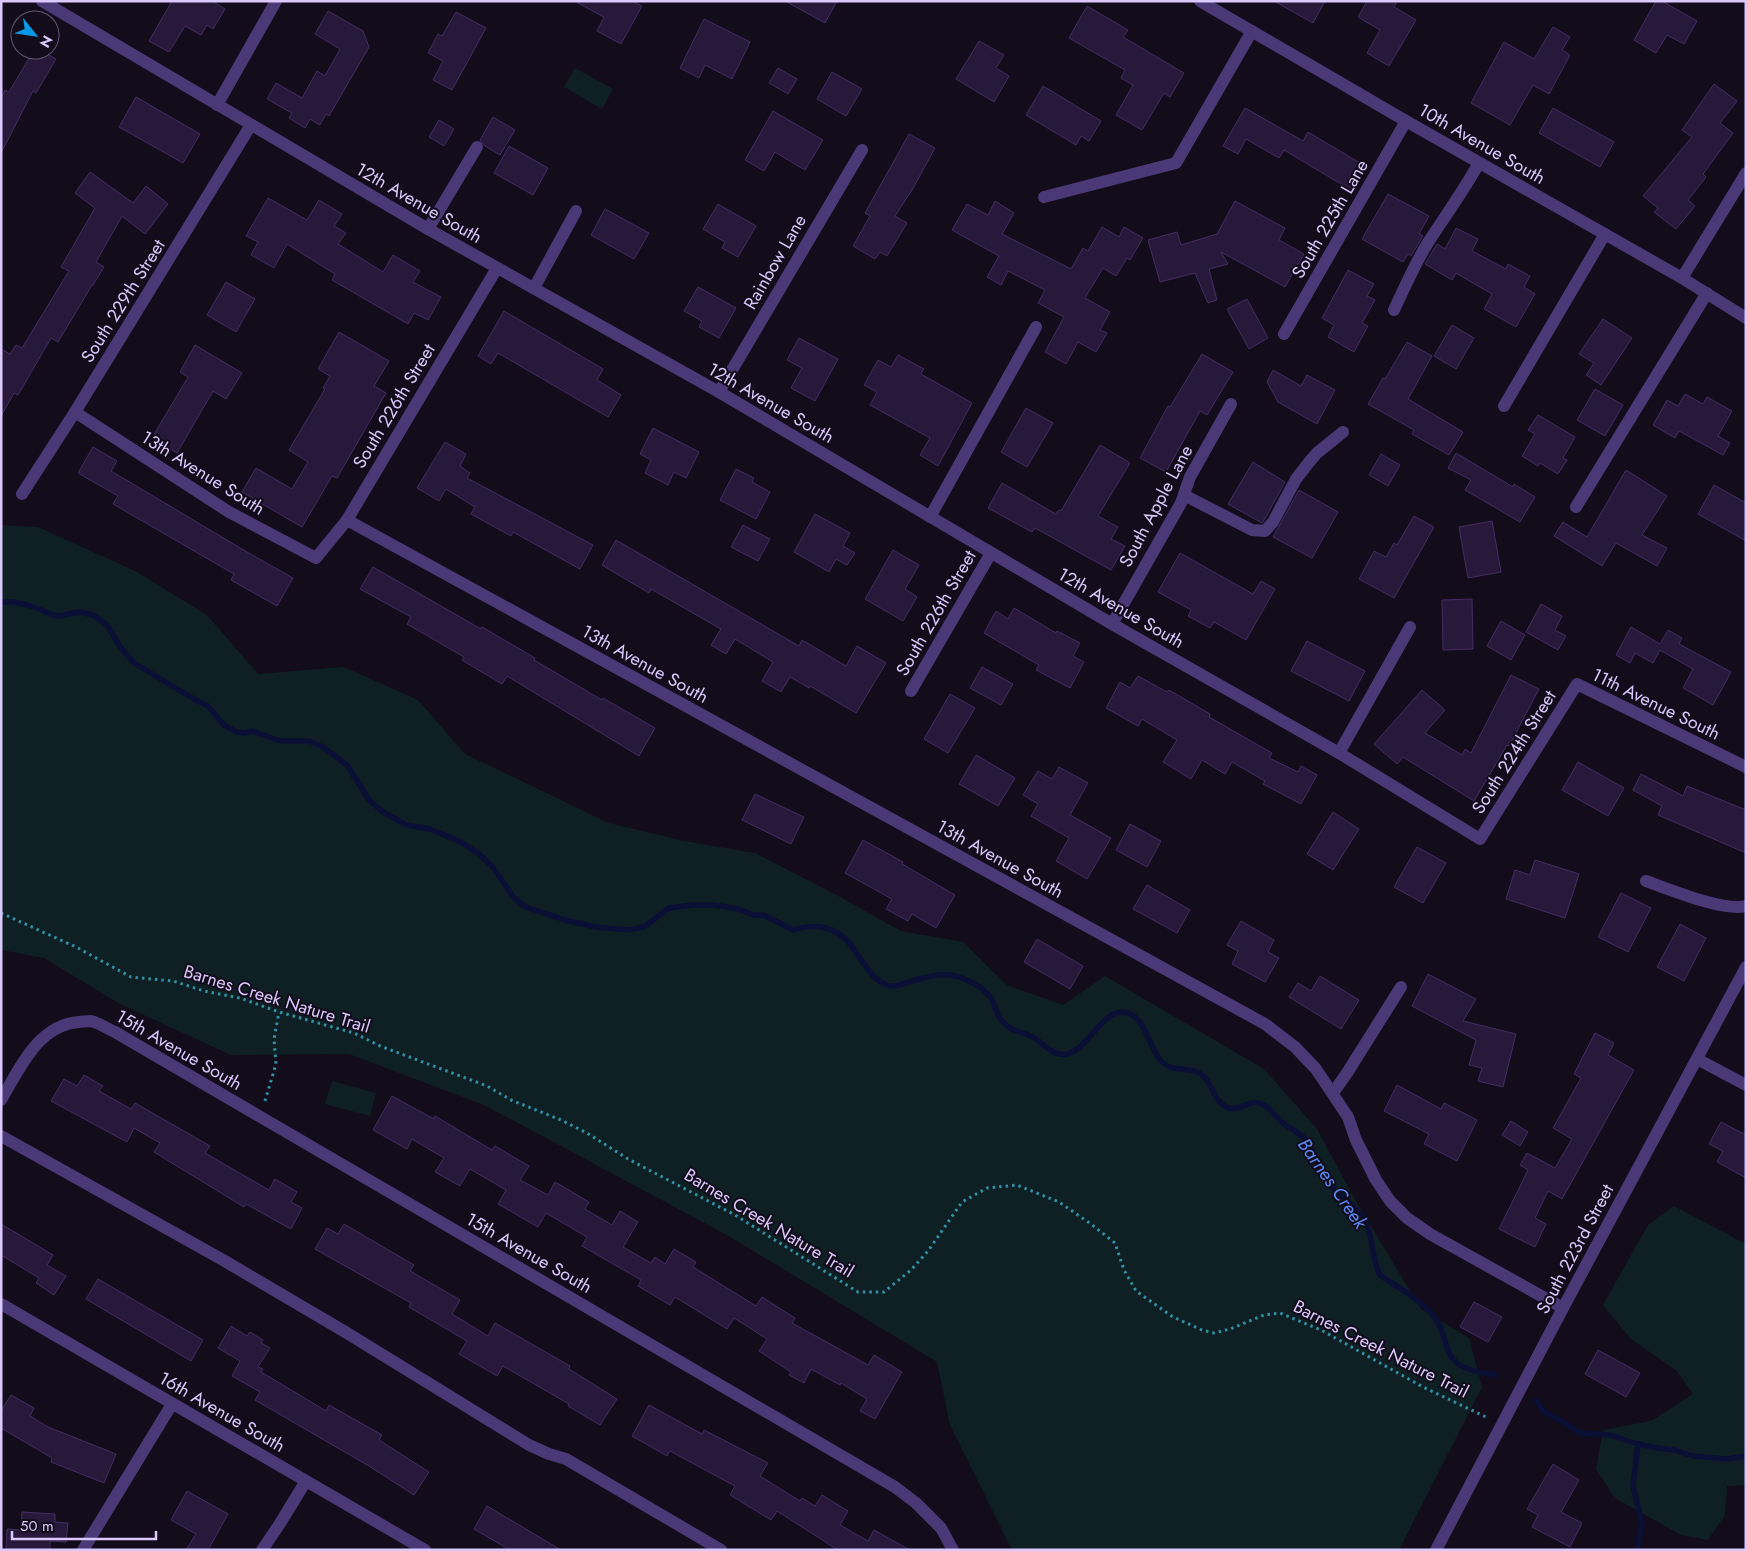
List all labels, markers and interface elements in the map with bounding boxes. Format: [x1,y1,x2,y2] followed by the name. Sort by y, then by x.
[10,10,60,60] north arrow
[35,32,58,51] text: N
[1414,97,1550,191] street label: 10th Avenue South
[1285,155,1375,283] street label: South 225th Lane
[351,156,487,250] street label: 12th Avenue South
[737,210,813,314] street label: Rainbow Lane
[75,234,172,368] street label: South 229th Street
[346,338,442,473] street label: South 226th Street
[703,356,839,450] street label: 12th Avenue South
[136,424,270,522] street label: 13th Avenue South
[1113,440,1199,572] street label: South Apple Lane
[889,545,983,681] street label: South 226th Street
[1053,561,1189,655] street label: 12th Avenue South
[577,618,713,710] street label: 13th Avenue South
[1587,662,1725,746] street label: 11th Avenue South
[1466,685,1563,819] street label: South 224th Street
[932,813,1068,905] street label: 13th Avenue South
[180,958,374,1040] street label: Barnes Creek Nature Trail
[111,1003,247,1097] street label: 15th Avenue South
[1291,1132,1374,1235] water label: Barnes Creek
[679,1162,859,1284] street label: Barnes Creek Nature Trail
[1530,1179,1620,1318] street label: South 223rd Street
[461,1206,597,1300] street label: 15th Avenue South
[1289,1293,1473,1405] street label: Barnes Creek Nature Trail
[154,1365,290,1459] street label: 16th Avenue South
[12,1508,156,1540] scale bar
[20,1515,54,1537] text: 50 m

